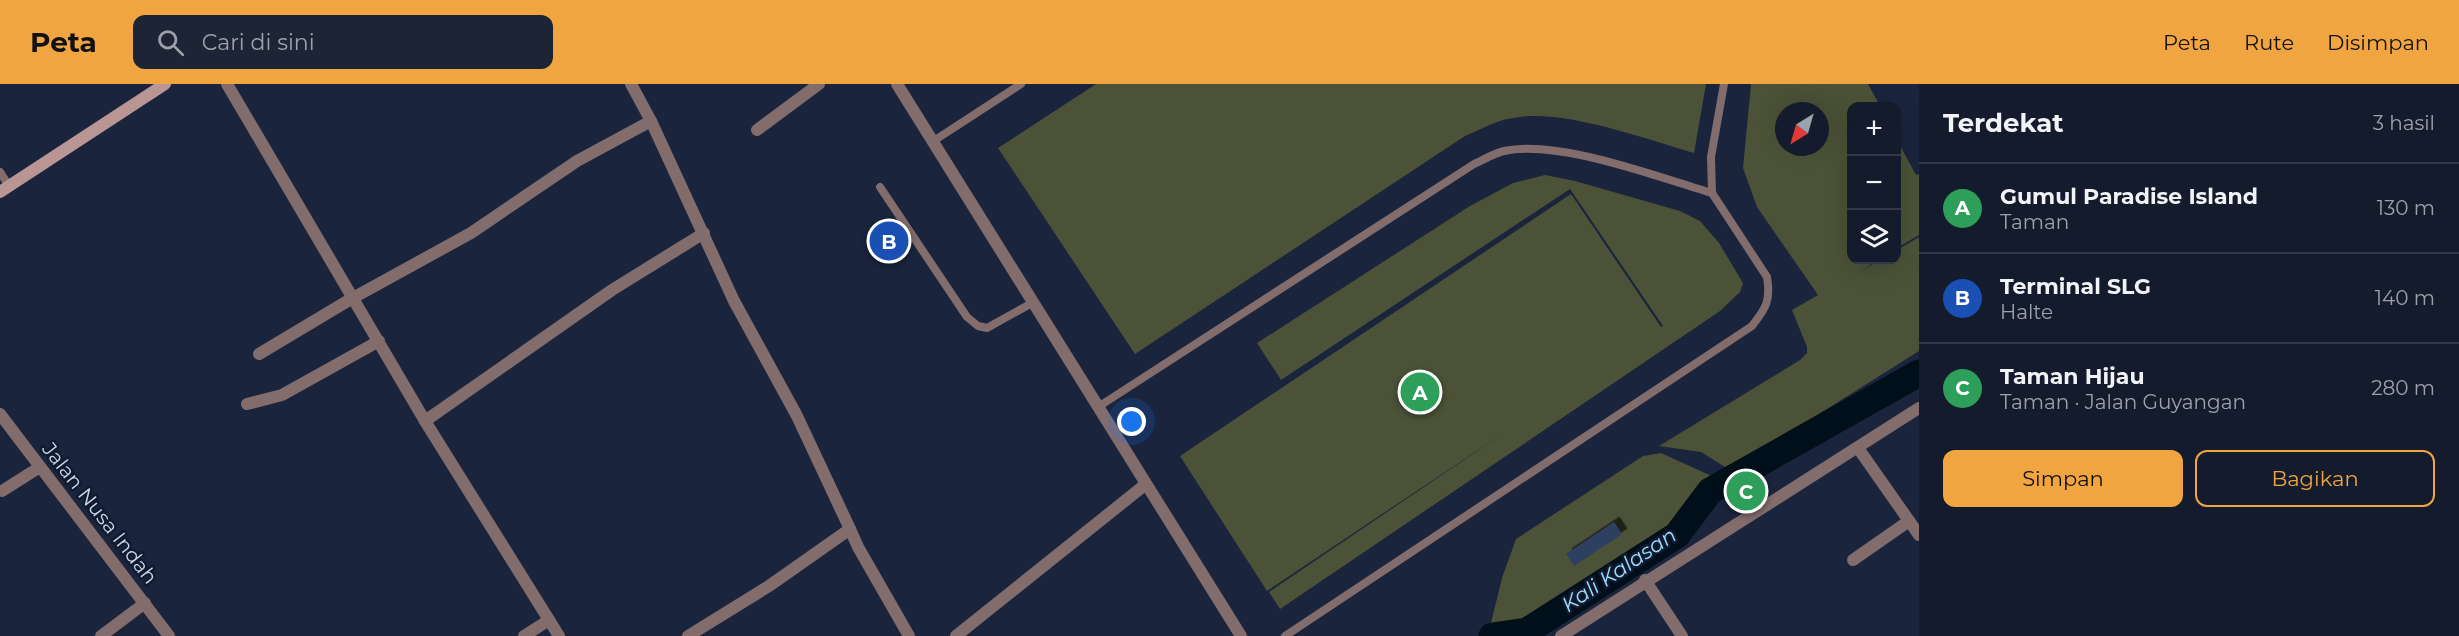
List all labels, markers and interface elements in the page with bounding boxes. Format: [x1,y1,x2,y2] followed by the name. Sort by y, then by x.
[133,15,553,69] search box
[30,25,97,59] text: Peta
[154,26,187,59] icon: search
[202,29,315,56] text: Cari di sini
[2163,30,2211,55] text: Peta
[2244,30,2294,55] text: Rute
[2327,30,2429,55] text: Disimpan
[1775,102,1829,156] north arrow
[1847,102,1901,264] map controls
[1847,102,1901,156] button: +
[1943,107,2064,139] text: Terdekat
[2373,111,2435,135] text: 3 hasil
[1847,156,1901,210] button: −
[2000,183,2258,210] text: Gumul Paradise Island
[1955,196,1970,220] text: A
[2377,196,2435,220] text: 130 m
[1847,210,1901,264] button: layers
[2000,210,2069,234] text: Taman
[870,218,908,264] pin: B
[2000,273,2151,300] text: Terminal SLG
[1955,286,1970,310] text: B
[2375,286,2435,310] text: 140 m
[2000,300,2053,324] text: Halte
[2000,363,2145,390] text: Taman Hijau
[1400,370,1440,414] pin: A
[1955,376,1970,400] text: C
[2371,376,2435,400] text: 280 m
[2000,390,2246,414] text: Taman · Jalan Guyangan
[1117,407,1146,436] your location
[37,437,163,588] street label: Jalan Nusa Indah
[1943,450,2183,507] button: Simpan
[2195,450,2435,507] button: Bagikan
[1726,468,1766,514] pin: C
[1557,522,1681,617] water label: Kali Kalasan

